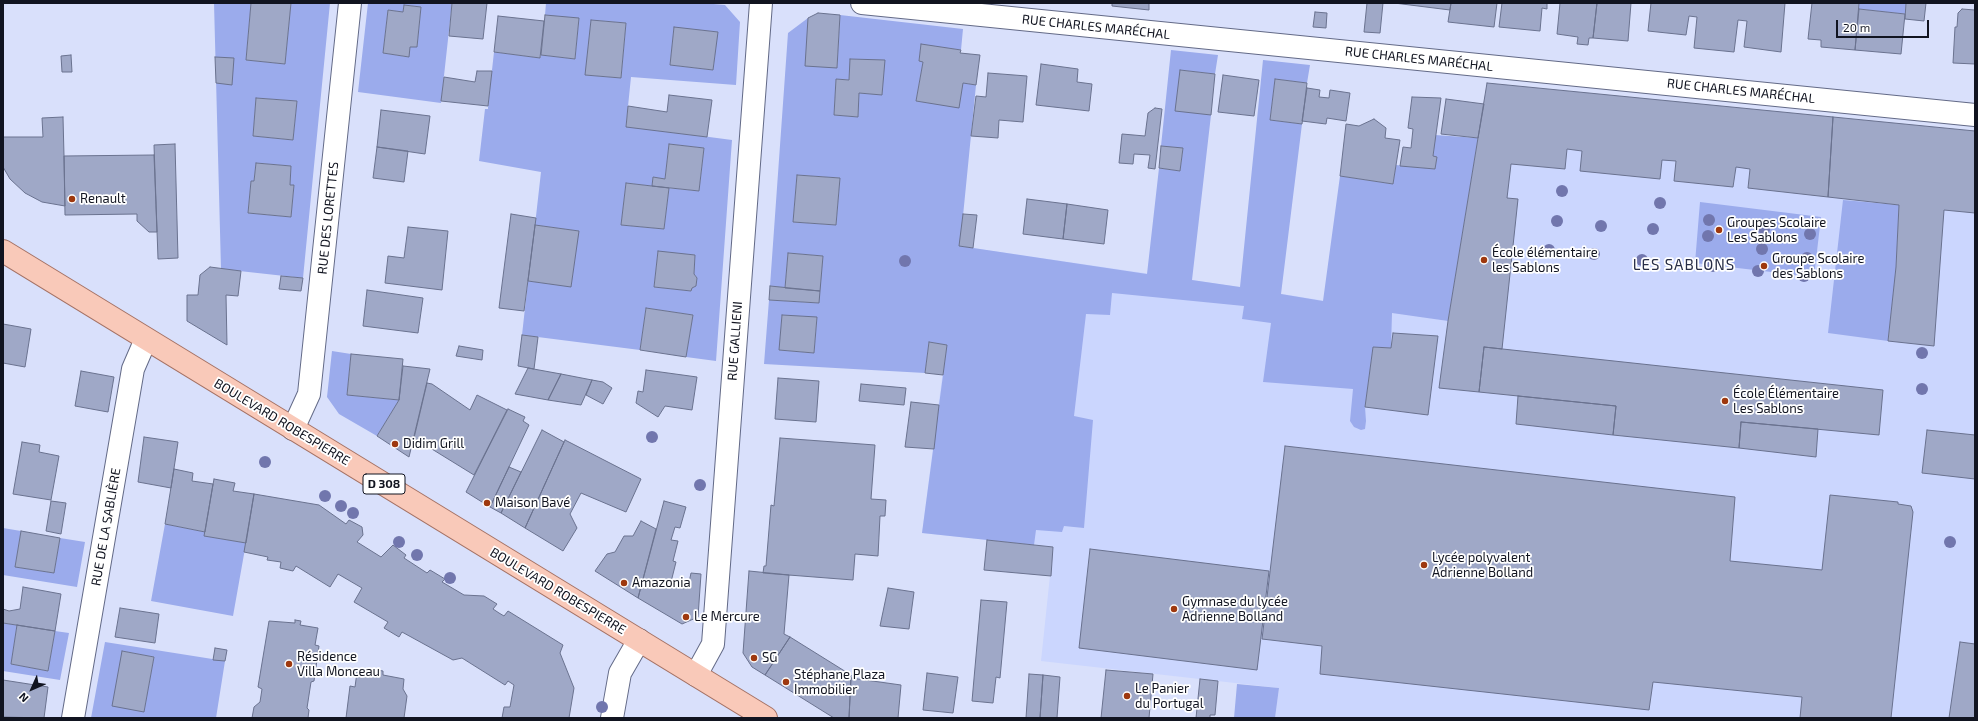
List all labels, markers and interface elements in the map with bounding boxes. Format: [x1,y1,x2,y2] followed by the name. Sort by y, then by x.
[1021,11,1171,43] street label: RUE CHARLES MARÉCHAL
[1838,12,1931,38] scale bar
[1843,20,1870,34] text: 20 m
[1344,43,1494,75] street label: RUE CHARLES MARÉCHAL
[1666,75,1816,107] street label: RUE CHARLES MARÉCHAL
[314,161,342,275] street label: RUE DES LORETTES
[80,191,126,207] place label: Renault
[67,194,77,204] marker: Renault
[1727,215,1826,246] place label: Groupes Scolaire Les Sablons
[1714,225,1724,235] marker: Groupes Scolaire Les Sablons
[1492,245,1598,276] place label: École élémentaire les Sablons
[1772,251,1865,282] place label: Groupe Scolaire des Sablons
[1479,255,1489,265] marker: École élémentaire les Sablons
[1633,256,1735,274] district label: LES SABLONS
[1759,261,1769,271] marker: Groupe Scolaire des Sablons
[724,301,746,381] street label: RUE GALLIENI
[211,375,353,469] street label: BOULEVARD ROBESPIERRE
[1733,386,1839,417] place label: École Élémentaire Les Sablons
[1720,396,1730,406] marker: École Élémentaire Les Sablons
[403,436,464,452] place label: Didim Grill
[390,439,400,449] marker: Didim Grill
[88,467,124,587] street label: RUE DE LA SABLIÈRE
[363,474,405,494] road number: D 308
[495,495,570,511] place label: Maison Bavé
[482,498,492,508] marker: Maison Bavé
[487,544,629,638] street label: BOULEVARD ROBESPIERRE
[1432,550,1533,581] place label: Lycée polyvalent Adrienne Bolland
[1419,560,1429,570] marker: Lycée polyvalent Adrienne Bolland
[632,575,691,591] place label: Amazonia
[619,578,629,588] marker: Amazonia
[1182,594,1288,625] place label: Gymnase du lycée Adrienne Bolland
[1169,604,1179,614] marker: Gymnase du lycée Adrienne Bolland
[694,609,760,625] place label: Le Mercure
[681,612,691,622] marker: Le Mercure
[297,649,380,680] place label: Résidence Villa Monceau
[762,650,777,666] place label: SG
[749,653,759,663] marker: SG
[284,659,294,669] marker: Résidence Villa Monceau
[794,667,885,698] place label: Stéphane Plaza Immobilier
[12,669,52,709] north arrow
[781,677,791,687] marker: Stéphane Plaza Immobilier
[1135,681,1203,712] place label: Le Panier du Portugal
[16,690,31,705] text: N
[1122,691,1132,701] marker: Le Panier du Portugal

